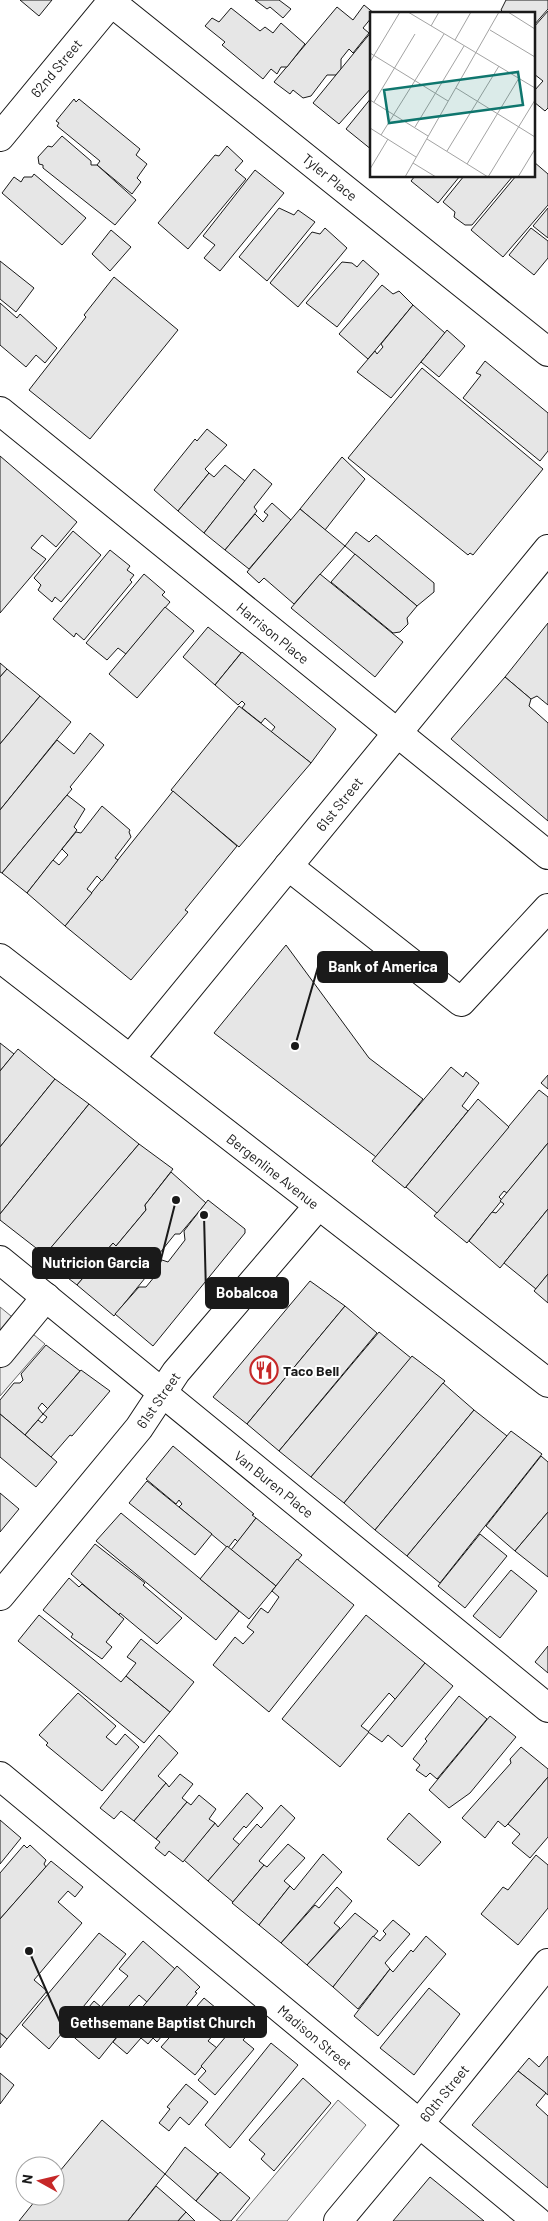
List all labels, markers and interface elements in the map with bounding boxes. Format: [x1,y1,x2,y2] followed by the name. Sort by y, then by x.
[370,12,536,178] inset map
[27,35,85,101] street label: 62nd Street
[299,150,361,204] street label: Tyler Place
[233,599,313,667] street label: Harrison Place
[312,774,366,834] street label: 61st Street
[318,952,447,982] callout: Bank of America
[328,957,438,975] text: Bank of America
[223,1130,323,1212] street label: Bergenline Avenue
[33,1248,160,1278] callout: Nutricion Garcia
[42,1253,150,1271] text: Nutricion Garcia
[206,1278,288,1308] callout: Bobalcoa
[216,1283,278,1301] text: Bobalcoa
[249,1355,279,1385] restaurant icon: Taco Bell
[283,1362,339,1379] place label: Taco Bell
[132,1369,184,1431] street label: 61st Street
[231,1447,317,1521] street label: Van Buren Place
[275,2001,355,2073] street label: Madison Street
[60,2007,266,2037] callout: Gethsemane Baptist Church
[70,2013,256,2031] text: Gethsemane Baptist Church
[416,2061,472,2125] street label: 60th Street
[15,2156,65,2206] north arrow
[18,2173,36,2185] text: N

